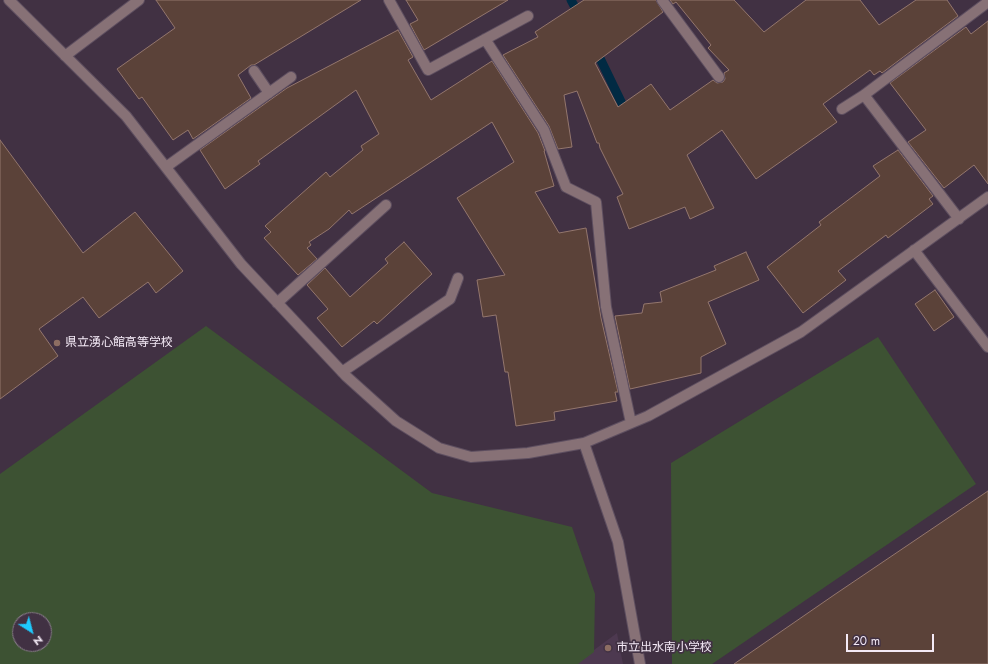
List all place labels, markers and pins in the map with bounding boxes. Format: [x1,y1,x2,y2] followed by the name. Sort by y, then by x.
[65,336,173,350] place label: 県立湧心館高等学校
[52,338,62,348] marker: 県立湧心館高等学校
[616,641,712,655] place label: 市立出水南小学校
[603,643,613,653] marker: 市立出水南小学校

